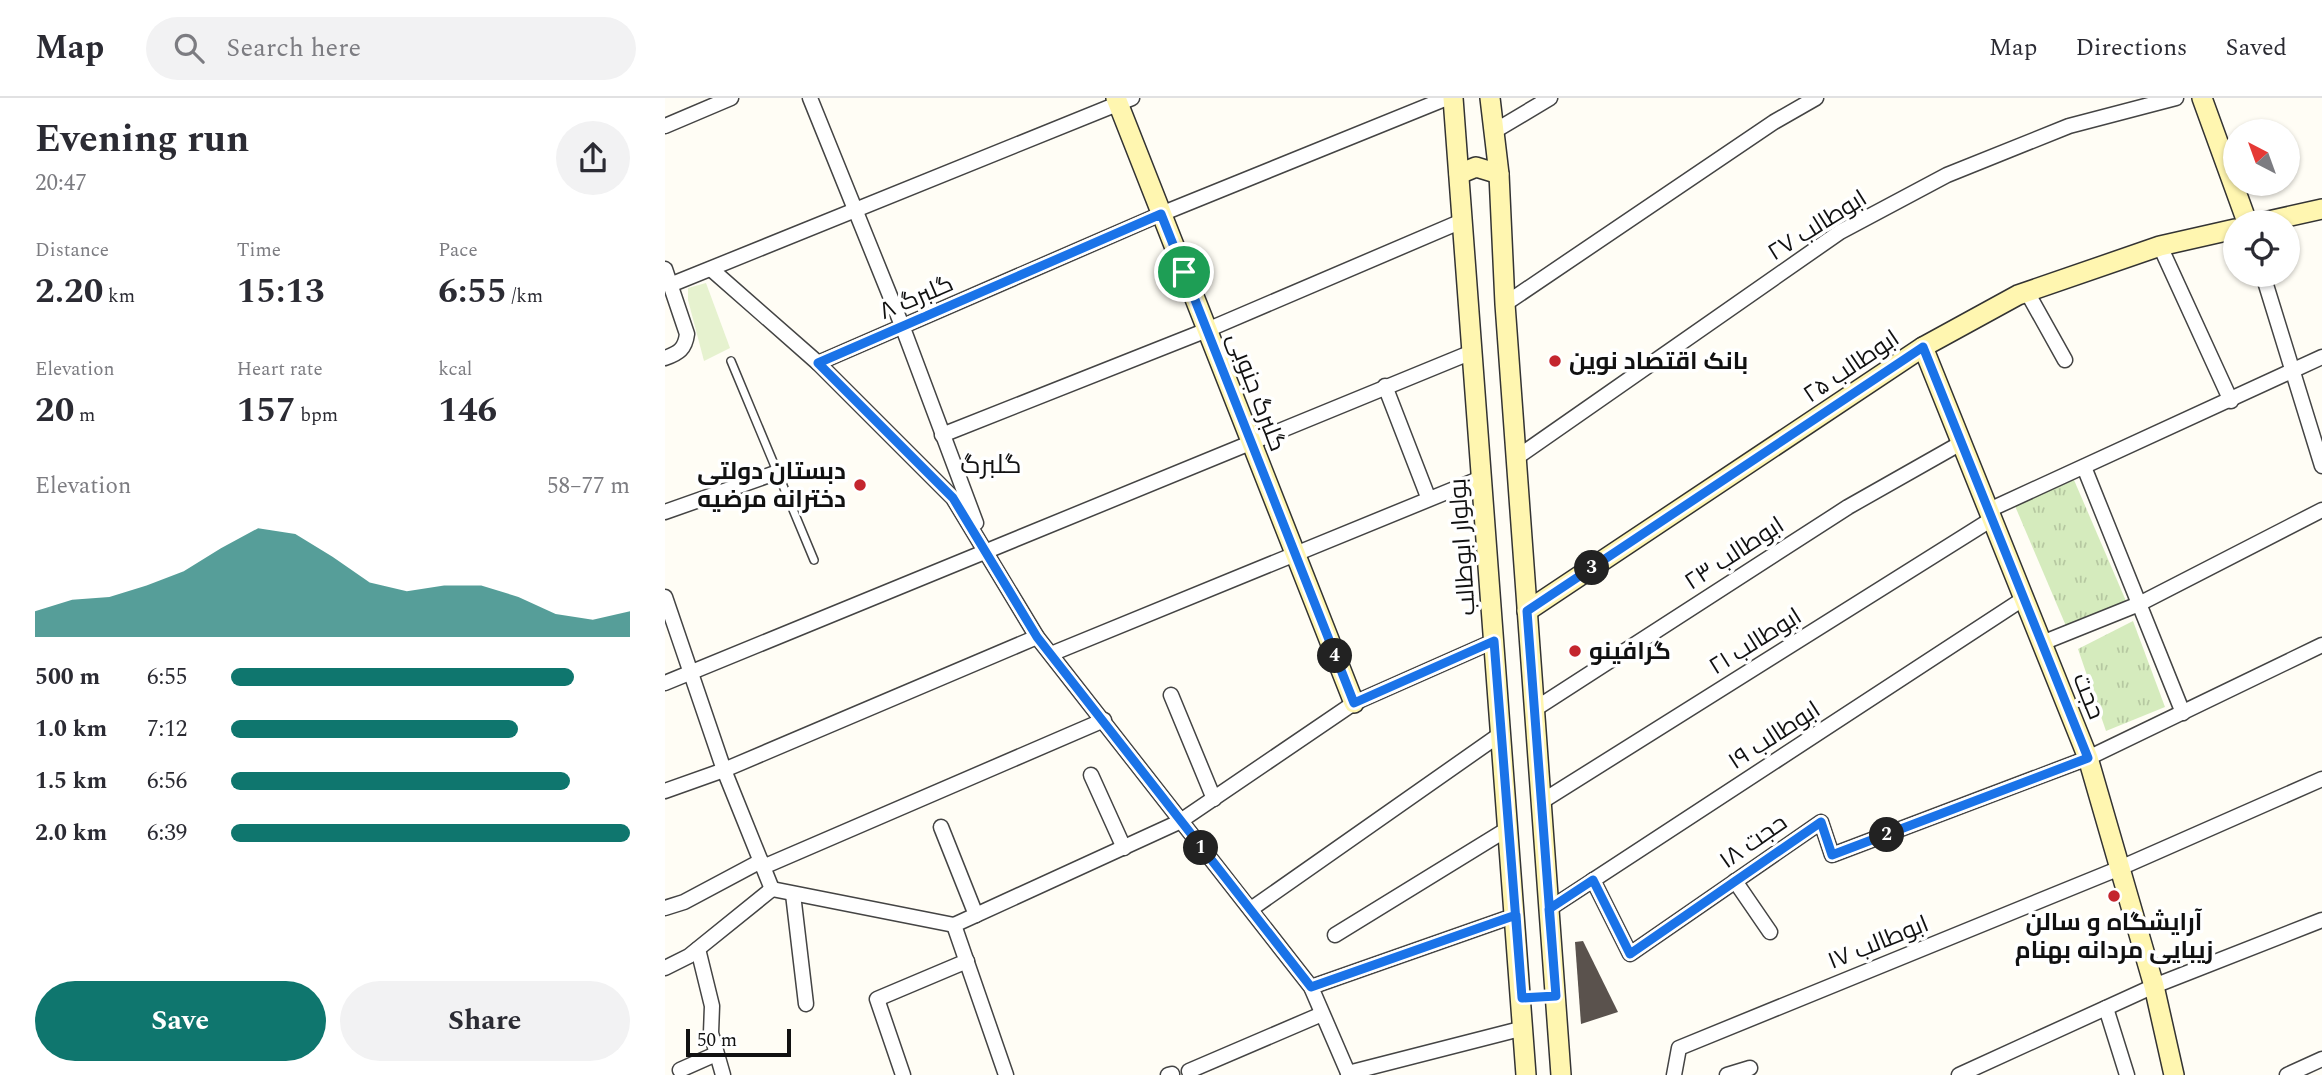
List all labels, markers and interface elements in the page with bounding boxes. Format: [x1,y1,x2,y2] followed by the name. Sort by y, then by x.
[146,17,636,80] search box
[35,23,104,73] text: Map
[226,28,361,68] text: Search here
[170,29,208,67] icon: search
[1989,30,2037,66] text: Map
[2075,30,2187,66] text: Directions
[2225,30,2287,66] text: Saved
[35,111,249,169] text: Evening run
[2223,119,2299,196] north arrow
[2223,119,2300,287] map controls
[556,121,630,195] button: share
[35,166,87,201] text: 20:47
[1761,181,1874,271] street label: ابوطالب ۲۷
[2223,210,2300,287] button: locate
[35,236,109,265] text: Distance
[237,236,281,265] text: Time
[438,236,478,265] text: Pace
[1154,242,1214,302] pin
[1165,253,1203,291] icon: arrive
[35,265,103,318] text: 2.20
[237,265,325,318] text: 15:13
[438,265,507,318] text: 6:55
[874,266,959,330] street label: گلبرگ ۸
[103,282,135,311] text: km
[507,282,543,311] text: /km
[1796,321,1907,412] street label: ابوطالب ۲۵
[1217,328,1295,457] street label: گلبرگ جنوبی
[1569,344,1748,380] place label: بانک اقتصاد نوین
[1547,353,1563,369] marker: بانک اقتصاد نوین
[35,355,115,384] text: Elevation
[237,355,323,384] text: Heart rate
[438,355,472,384] text: kcal
[35,384,74,437] text: 20
[237,384,296,437] text: 157
[438,384,497,437] text: 146
[74,401,95,430] text: m
[296,401,338,430] text: bpm
[960,445,1022,485] district label: گلبرگ
[697,454,846,518] place label: دبستان دولتی دخترانه مرضیه
[35,469,131,504] text: Elevation
[547,469,630,504] text: 58–77 m
[852,477,868,493] marker: دبستان دولتی دخترانه مرضیه
[1440,477,1486,617] street label: بولوار ابوطالب
[1677,508,1792,600] street label: ابوطالب ۲۳
[1574,550,1609,586] pin: 3
[1586,553,1597,582] text: 3
[1702,599,1809,685] street label: ابوطالب ۲۱
[1589,634,1671,670] place label: گرافینو
[1317,638,1353,674] pin: 4
[1329,641,1340,670] text: 4
[1567,643,1583,659] marker: گرافینو
[35,660,100,695] text: 500 m
[147,660,187,695] text: 6:55
[2063,668,2114,725] street label: حجت
[1721,692,1828,779] street label: ابوطالب ۱۹
[35,712,107,747] text: 1.0 km
[147,712,187,747] text: 7:12
[35,764,107,799] text: 1.5 km
[147,764,187,799] text: 6:56
[1712,805,1795,878] street label: حجت ۱۸
[35,816,107,851] text: 2.0 km
[147,816,187,851] text: 6:39
[1869,818,1905,852] pin: 2
[1881,820,1892,849] text: 2
[1183,830,1219,866] pin: 1
[1195,833,1206,862] text: 1
[2106,888,2122,904] marker: آرایشگاه و سالن زیبایی مردانه بهنام
[2015,905,2213,969] place label: آرایشگاه و سالن زیبایی مردانه بهنام
[1822,906,1934,980] street label: ابوطالب ۱۷
[35,981,326,1061] button: Save
[340,981,630,1061] button: Share
[686,1026,791,1058] scale bar
[697,1026,737,1055] text: 50 m

